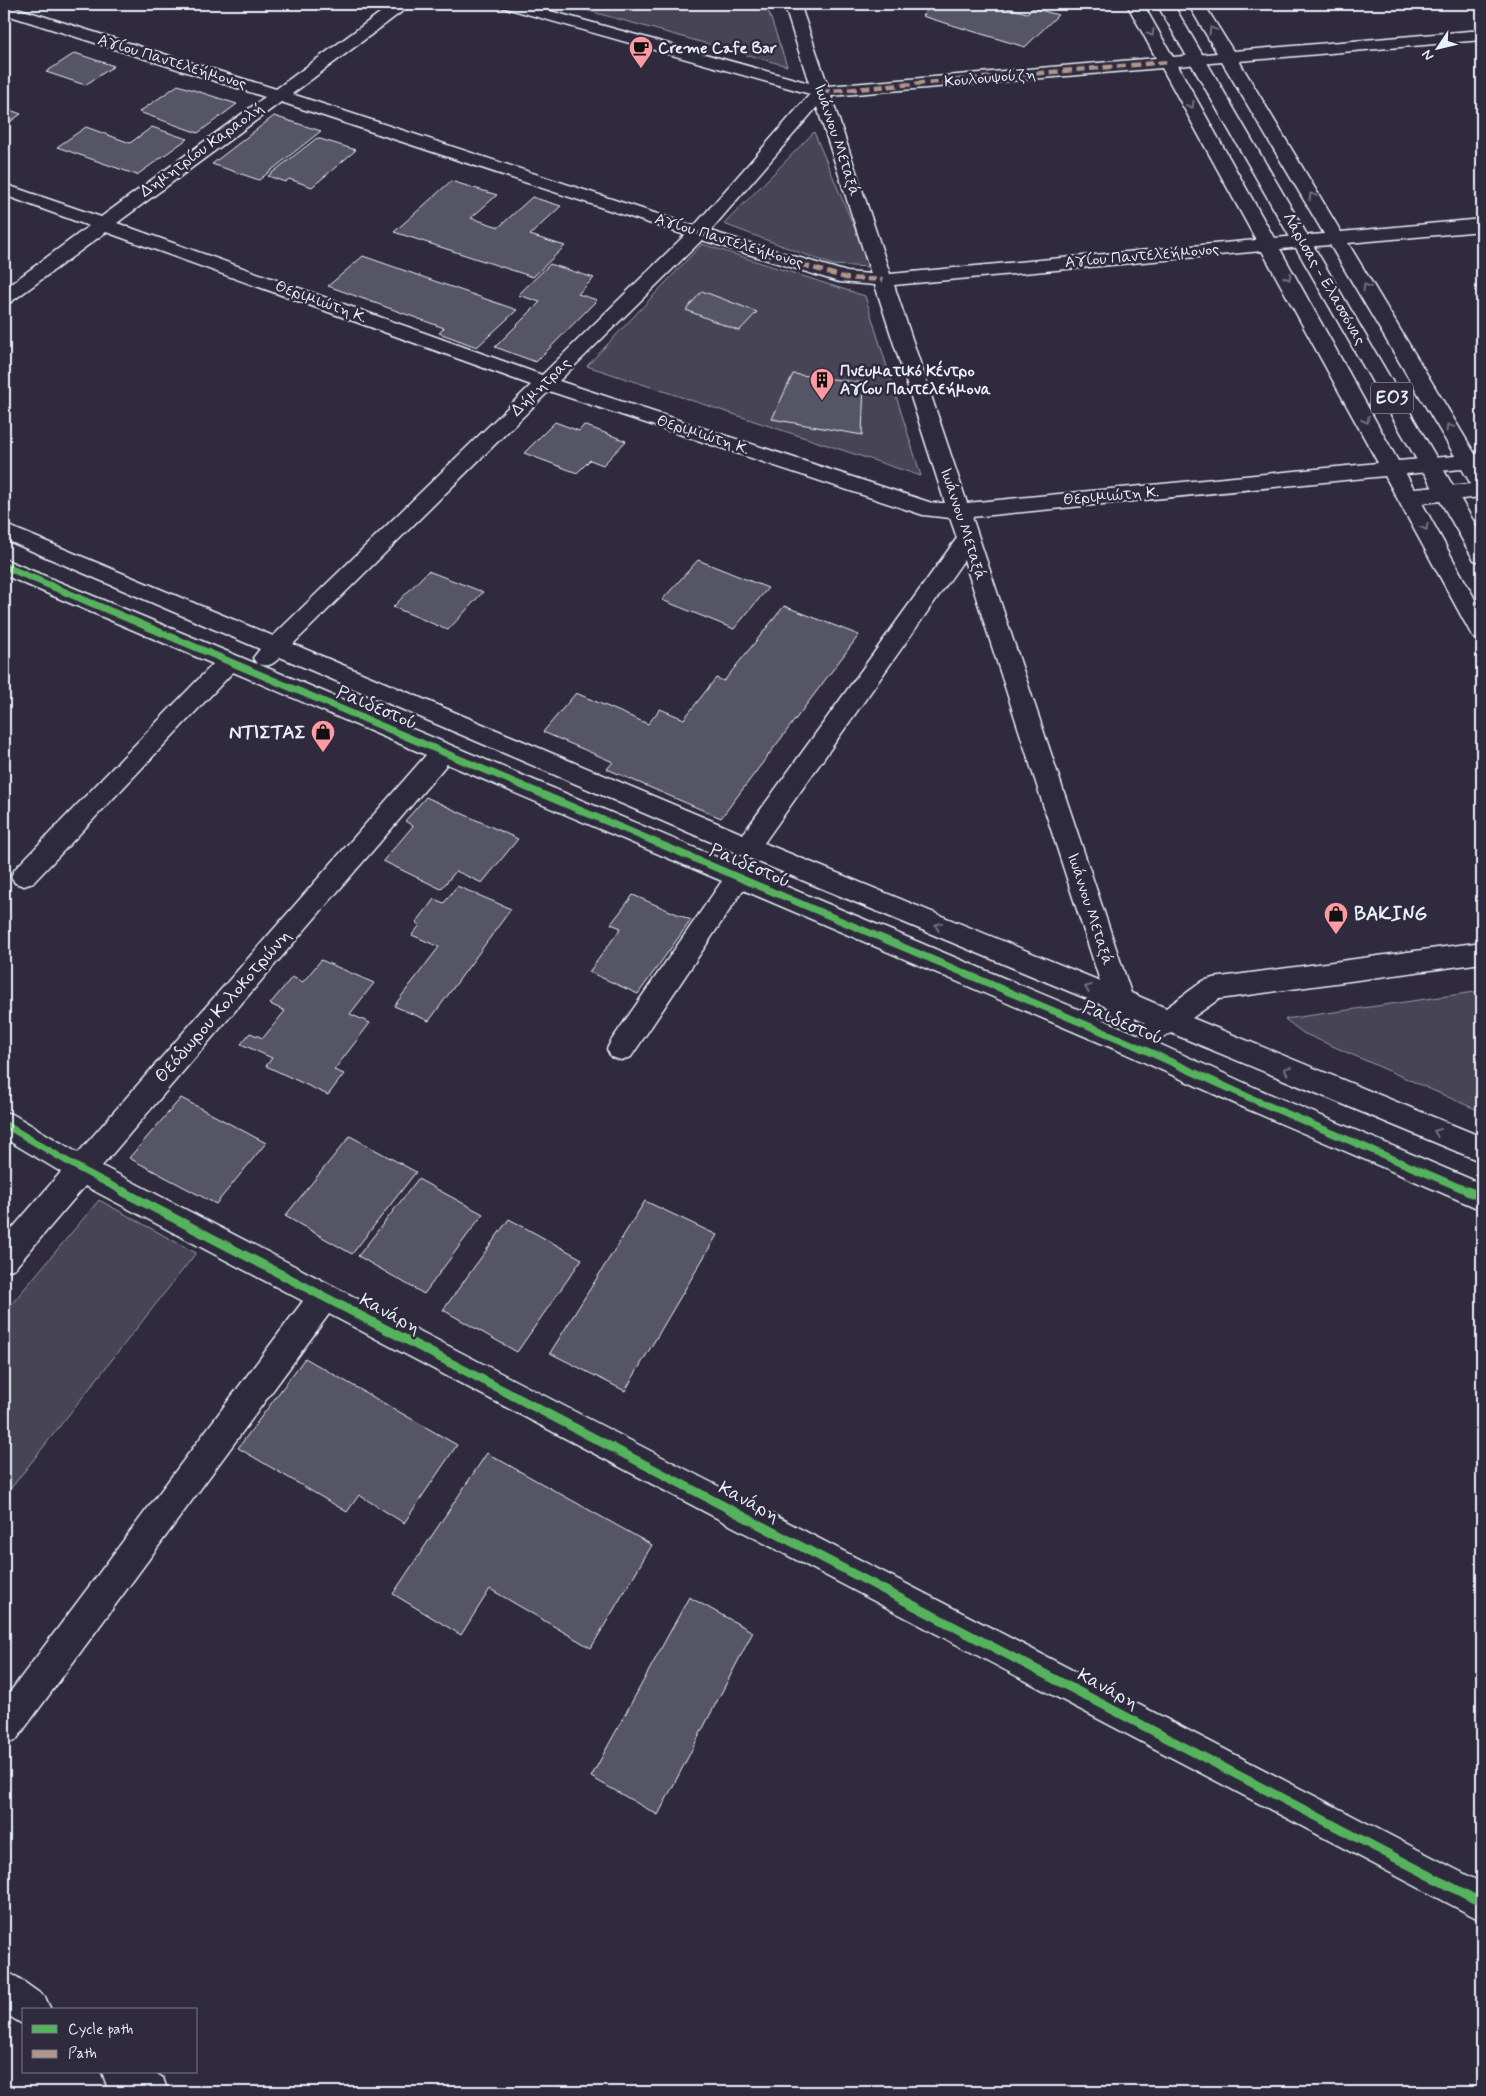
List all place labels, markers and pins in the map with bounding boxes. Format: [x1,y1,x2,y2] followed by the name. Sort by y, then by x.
[628,35,654,69] cafe icon: Creme Cafe Bar
[658,38,777,59] place label: Creme Cafe Bar
[840,360,992,400] place label: Πνευματικό Κέντρο Αγίου Παντελεήμονα
[809,367,835,401] building icon: Πνευματικό Κέντρο Αγίου Παντελεήμονα
[310,719,336,753] shop icon: ΝΤΙΣΤΑΣ
[229,720,306,745] place label: ΝΤΙΣΤΑΣ
[1323,901,1349,935] shop icon: BAKING
[1354,902,1428,927] place label: BAKING

